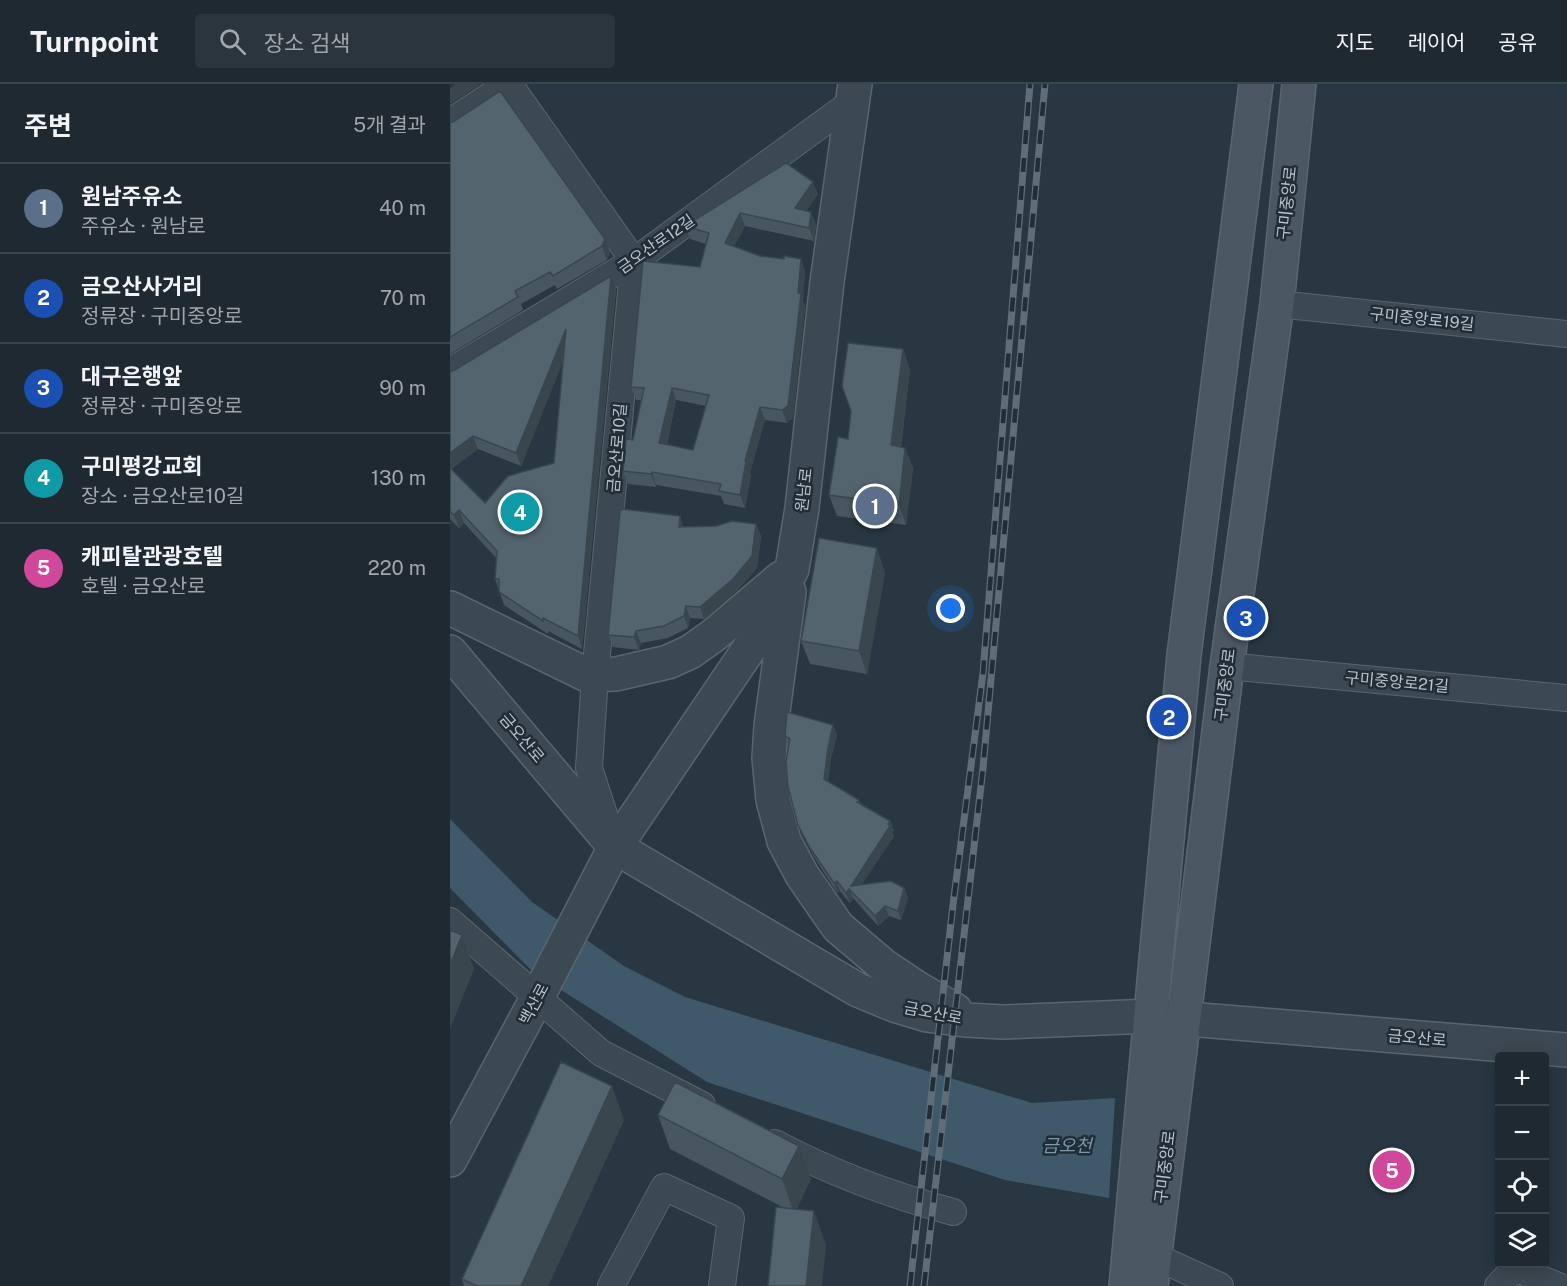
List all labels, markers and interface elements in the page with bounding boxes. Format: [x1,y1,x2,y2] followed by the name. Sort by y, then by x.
[195,14,615,68] search box
[30,25,159,58] text: Turnpoint
[216,25,249,58] icon: search
[264,30,350,56] text: 장소 검색
[1336,30,1374,55] text: 지도
[1407,30,1465,55] text: 레이어
[1498,30,1537,55] text: 공유
[24,110,72,141] text: 주변
[353,113,426,137] text: 5개 결과
[1274,165,1300,241] street label: 구미중앙로
[81,183,182,209] text: 원남주유소
[39,196,48,220] text: 1
[379,196,426,220] text: 40 m
[614,211,698,277] street label: 금오산로12길
[81,214,206,238] text: 주유소 · 원남로
[81,273,202,299] text: 금오산사거리
[37,286,50,310] text: 2
[380,286,426,310] text: 70 m
[81,304,242,328] text: 정류장 · 구미중앙로
[1369,304,1475,334] street label: 구미중앙로19길
[81,363,182,389] text: 대구은행앞
[37,376,50,400] text: 3
[379,376,426,400] text: 90 m
[81,394,242,418] text: 정류장 · 구미중앙로
[604,402,630,494] street label: 금오산로10길
[81,453,202,479] text: 구미평강교회
[37,466,50,490] text: 4
[371,466,426,490] text: 130 m
[792,467,816,513] street label: 원남로
[81,484,244,508] text: 장소 · 금오산로10길
[856,484,894,528] pin: 1
[500,490,540,534] pin: 4
[81,543,223,569] text: 캐피탈관광호텔
[37,556,50,580] text: 5
[368,556,426,580] text: 220 m
[81,574,206,598] text: 호텔 · 금오산로
[936,594,965,623] your location
[1226,596,1266,640] pin: 3
[1211,647,1239,723] street label: 구미중앙로
[1344,668,1450,696] street label: 구미중앙로21길
[1150,694,1188,740] pin: 2
[496,709,548,767] street label: 금오산로
[515,980,553,1028] street label: 백산로
[902,998,964,1028] street label: 금오산로
[1387,1026,1447,1050] street label: 금오산로
[1495,1052,1549,1268] map controls
[1495,1052,1549,1106] button: +
[1495,1106,1549,1160] button: −
[1151,1129,1179,1205] street label: 구미중앙로
[1042,1135,1094,1156] water label: 금오천
[1372,1148,1412,1192] pin: 5
[1495,1160,1549,1214] button: locate
[1495,1214,1549,1268] button: layers

